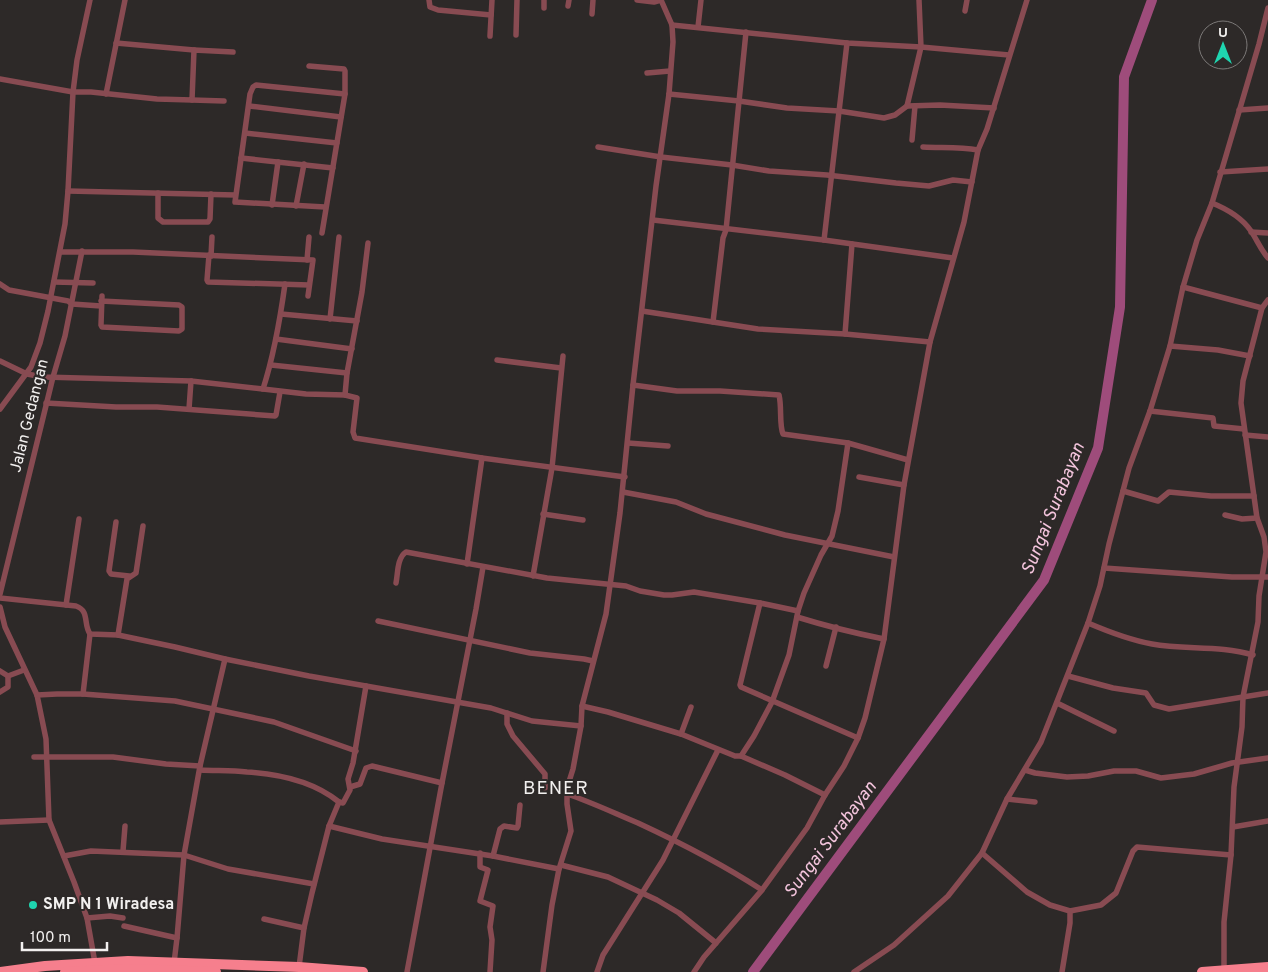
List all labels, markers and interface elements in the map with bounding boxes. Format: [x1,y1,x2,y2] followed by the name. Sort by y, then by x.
[1198,20,1248,70] north arrow
[1218,25,1228,42] text: U
[6,357,54,475] street label: Jalan Gedangan
[1017,439,1091,578] water label: Sungai Surabayan
[523,777,589,801] district label: BENER
[780,777,883,903] water label: Sungai Surabayan
[43,895,174,915] place label: SMP N 1 Wiradesa
[27,899,39,911] marker: SMP N 1 Wiradesa
[22,920,108,952] scale bar
[30,929,71,948] text: 100 m

